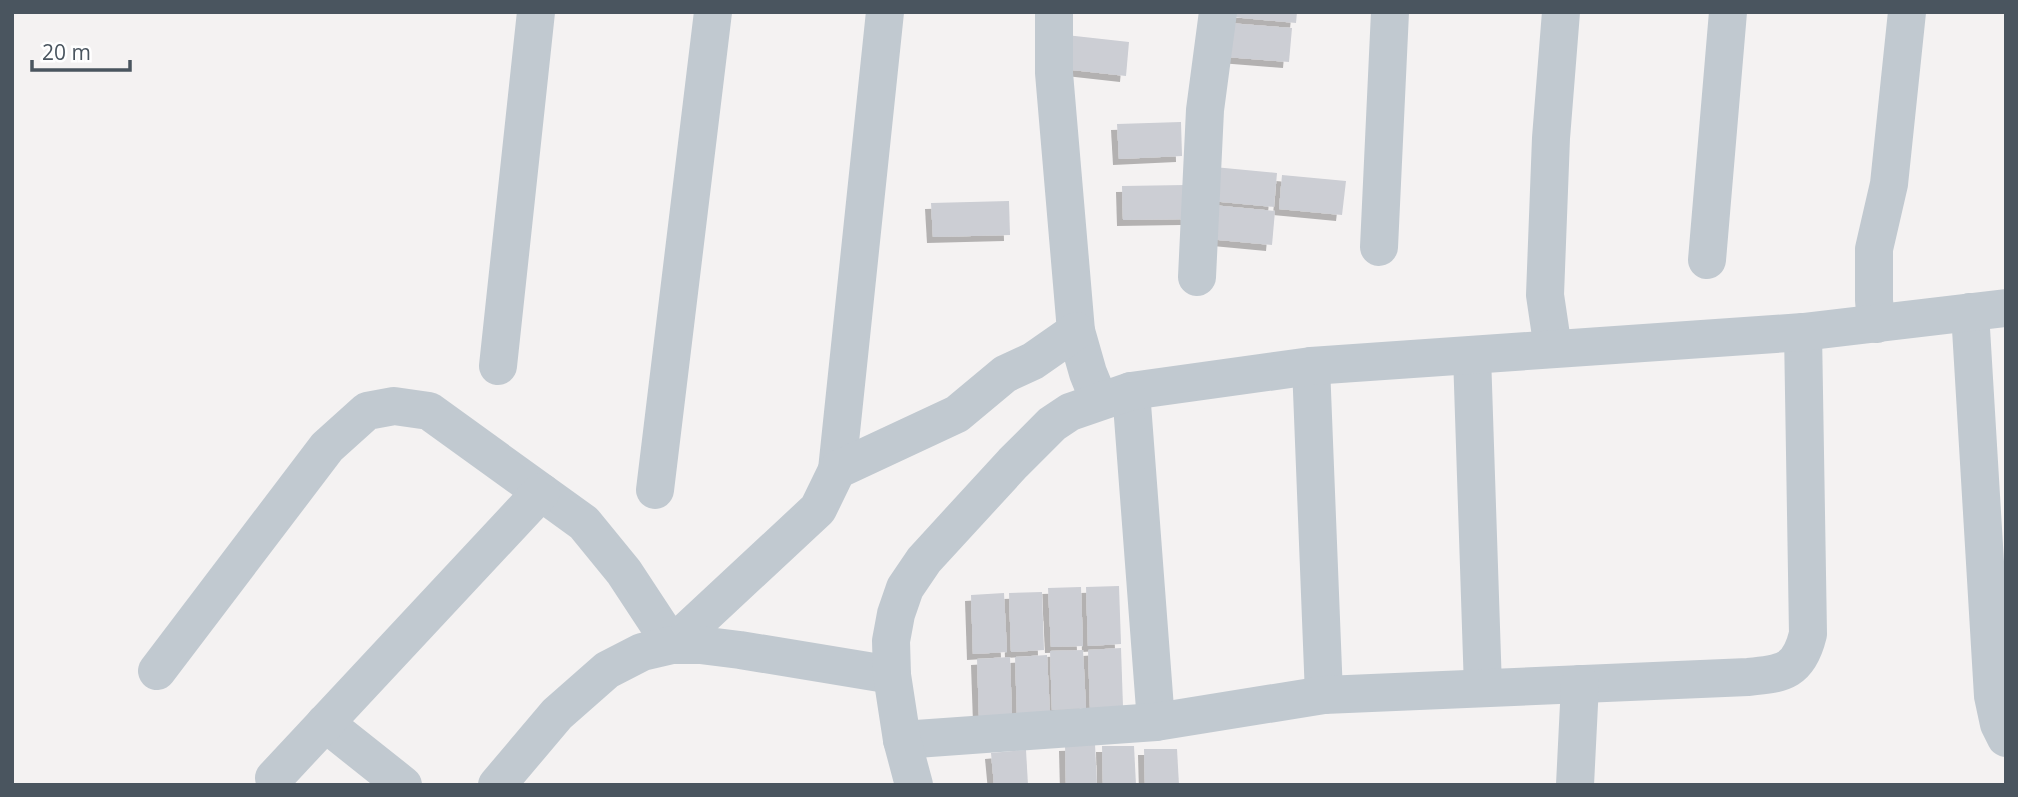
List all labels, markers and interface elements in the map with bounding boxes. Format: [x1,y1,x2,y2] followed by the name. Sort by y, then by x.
[32,28,130,72] scale bar
[42,38,91,66] text: 20 m

